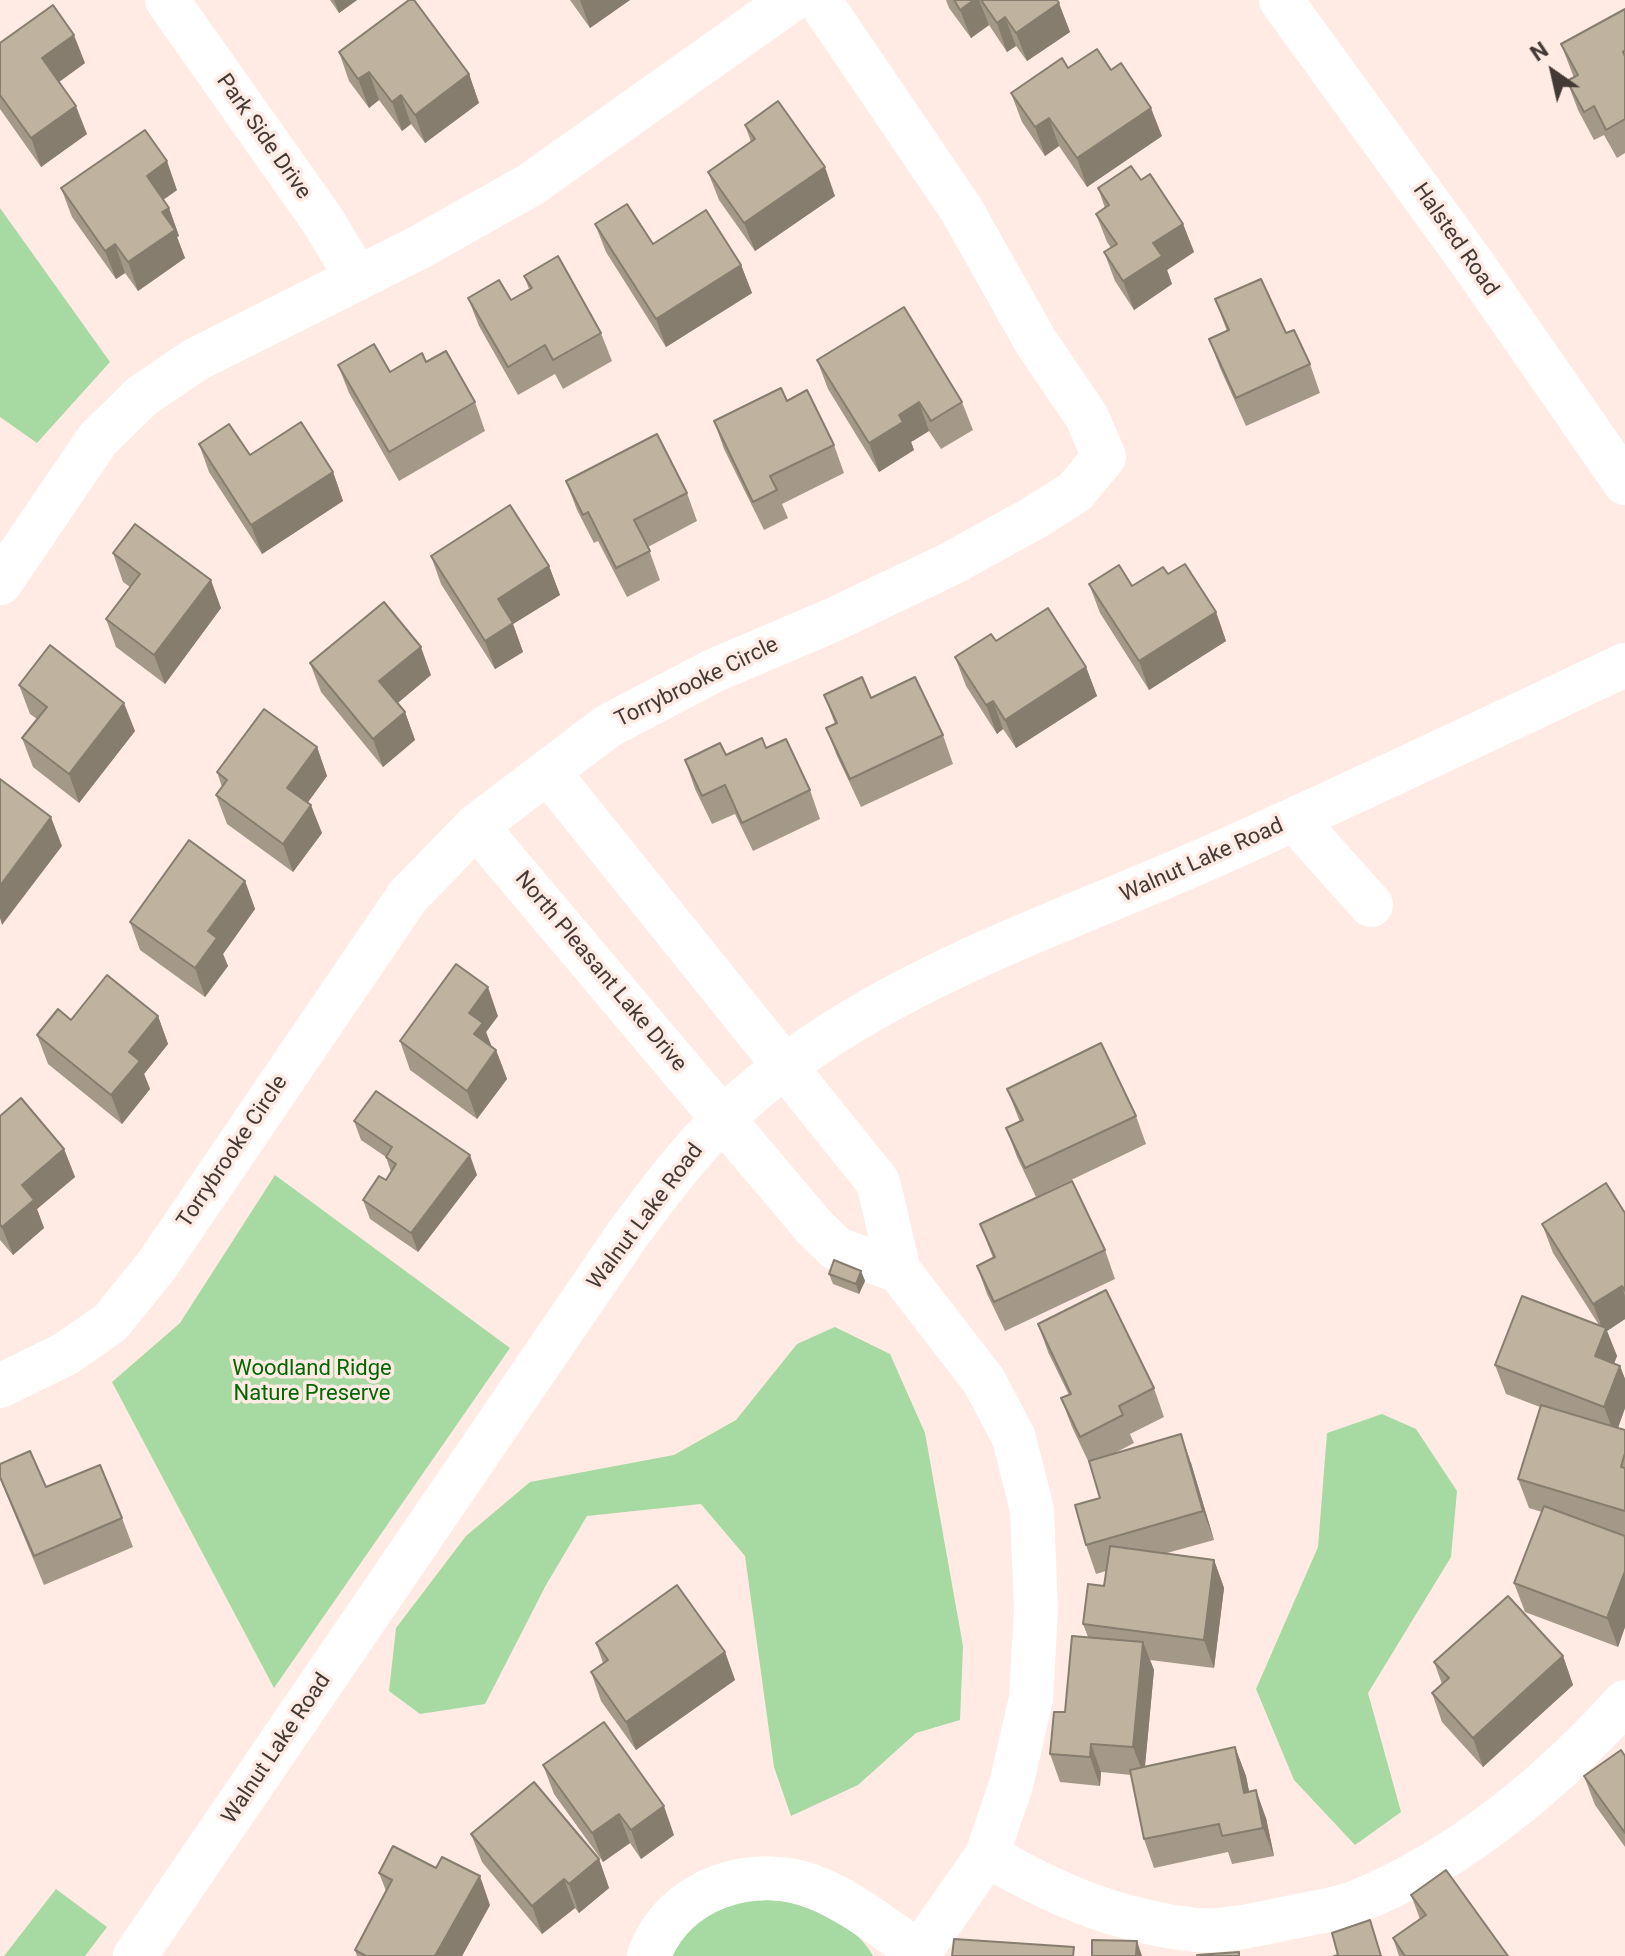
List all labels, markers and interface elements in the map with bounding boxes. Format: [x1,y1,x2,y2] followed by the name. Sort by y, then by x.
[1513,32,1593,112] north arrow
[1526,37,1553,66] text: N
[210,69,316,205] street label: Park Side Drive
[1406,179,1504,301] street label: Halsted Road
[611,632,783,734] street label: Torrybrooke Circle
[1116,813,1288,909] street label: Walnut Lake Road
[508,866,692,1078] street label: North Pleasant Lake Drive
[172,1071,294,1233] street label: Torrybrooke Circle
[583,1139,709,1295] street label: Walnut Lake Road
[232,1356,392,1408] park label: Woodland Ridge Nature Preserve
[217,1669,337,1829] street label: Walnut Lake Road

